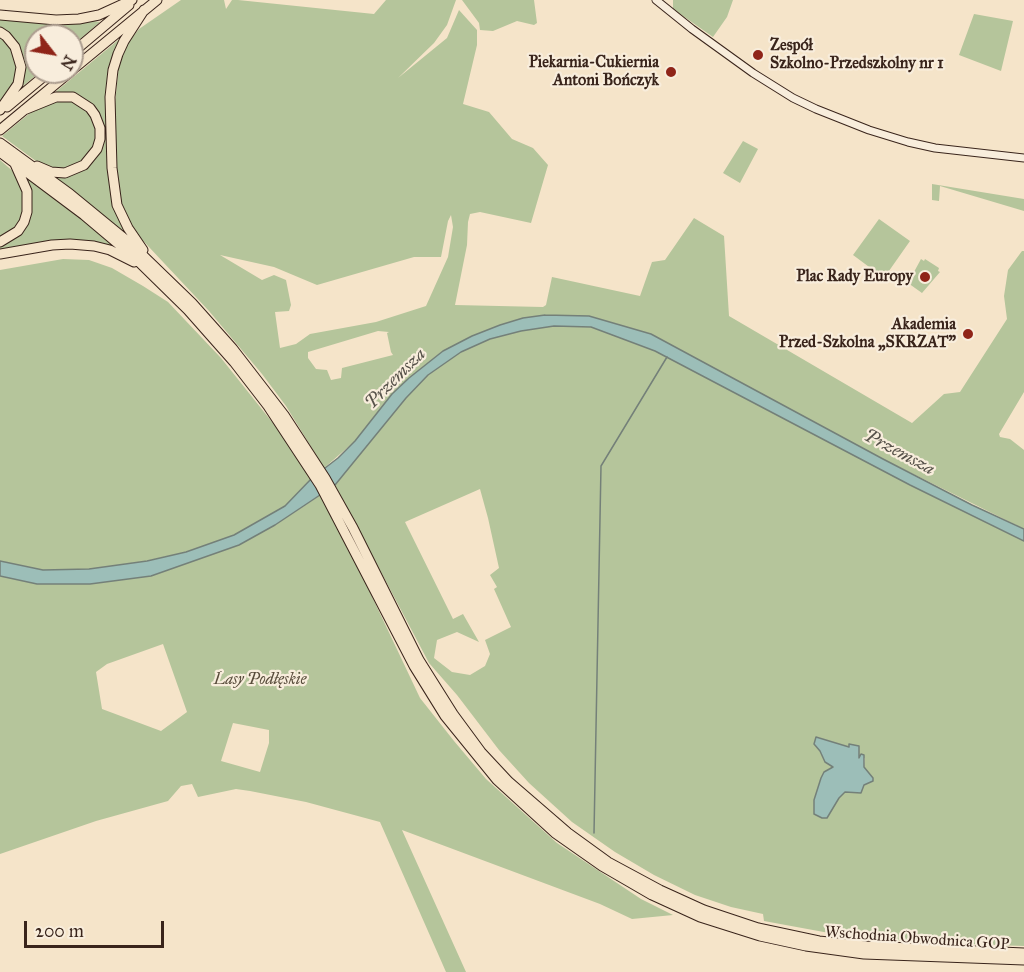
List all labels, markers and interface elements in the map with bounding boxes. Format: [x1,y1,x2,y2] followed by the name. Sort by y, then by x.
[24,24,84,84] north arrow
[770,36,944,74] place label: Zespół Szkolno-Przedszkolny nr 1
[751,48,765,62] marker: Zespół Szkolno-Przedszkolny nr 1
[57,52,80,73] text: N
[529,53,659,91] place label: Piekarnia-Cukiernia Antoni Bończyk
[664,65,678,79] marker: Piekarnia-Cukiernia Antoni Bończyk
[796,267,913,287] place label: Plac Rady Europy
[918,270,932,284] marker: Plac Rady Europy
[779,315,956,353] place label: Akademia Przed-Szkolna „SKRZAT”
[961,327,975,341] marker: Akademia Przed-Szkolna „SKRZAT”
[361,344,431,414] water label: Przemsza
[860,425,938,481] water label: Przemsza
[214,670,306,690] park label: Lasy Podłęskie
[27,909,166,947] scale bar
[35,920,84,942] text: 200 m
[824,923,1010,955] street label: Wschodnia Obwodnica GOP

